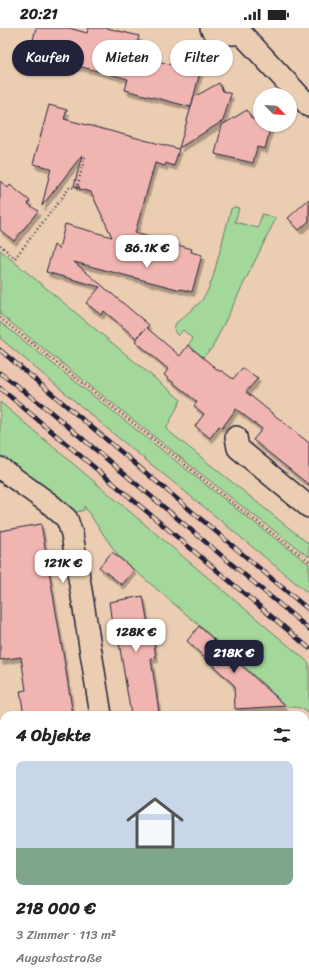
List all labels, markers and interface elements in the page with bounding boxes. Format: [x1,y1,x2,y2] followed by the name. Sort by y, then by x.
[20,1,58,27] text: 20:21
[12,40,84,76] chip: Kaufen
[92,40,162,76] chip: Mieten
[170,40,233,76] chip: Filter
[253,88,297,132] north arrow
[253,88,297,132] map controls
[110,235,184,269] pin: 86.1K €
[125,236,169,259] text: 86.1K €
[30,550,96,584] pin: 121K €
[44,551,82,574] text: 121K €
[103,619,169,653] pin: 128K €
[116,620,156,643] text: 128K €
[201,640,267,674] pin: 218K €
[214,641,254,664] text: 218K €
[16,720,91,750] text: 4 Objekte
[271,724,293,746] icon: filters
[119,787,191,859] icon: home
[16,893,96,923] text: 218 000 €
[16,923,116,946] text: 3 Zimmer · 113 m²
[16,946,102,969] text: Augustastraße

